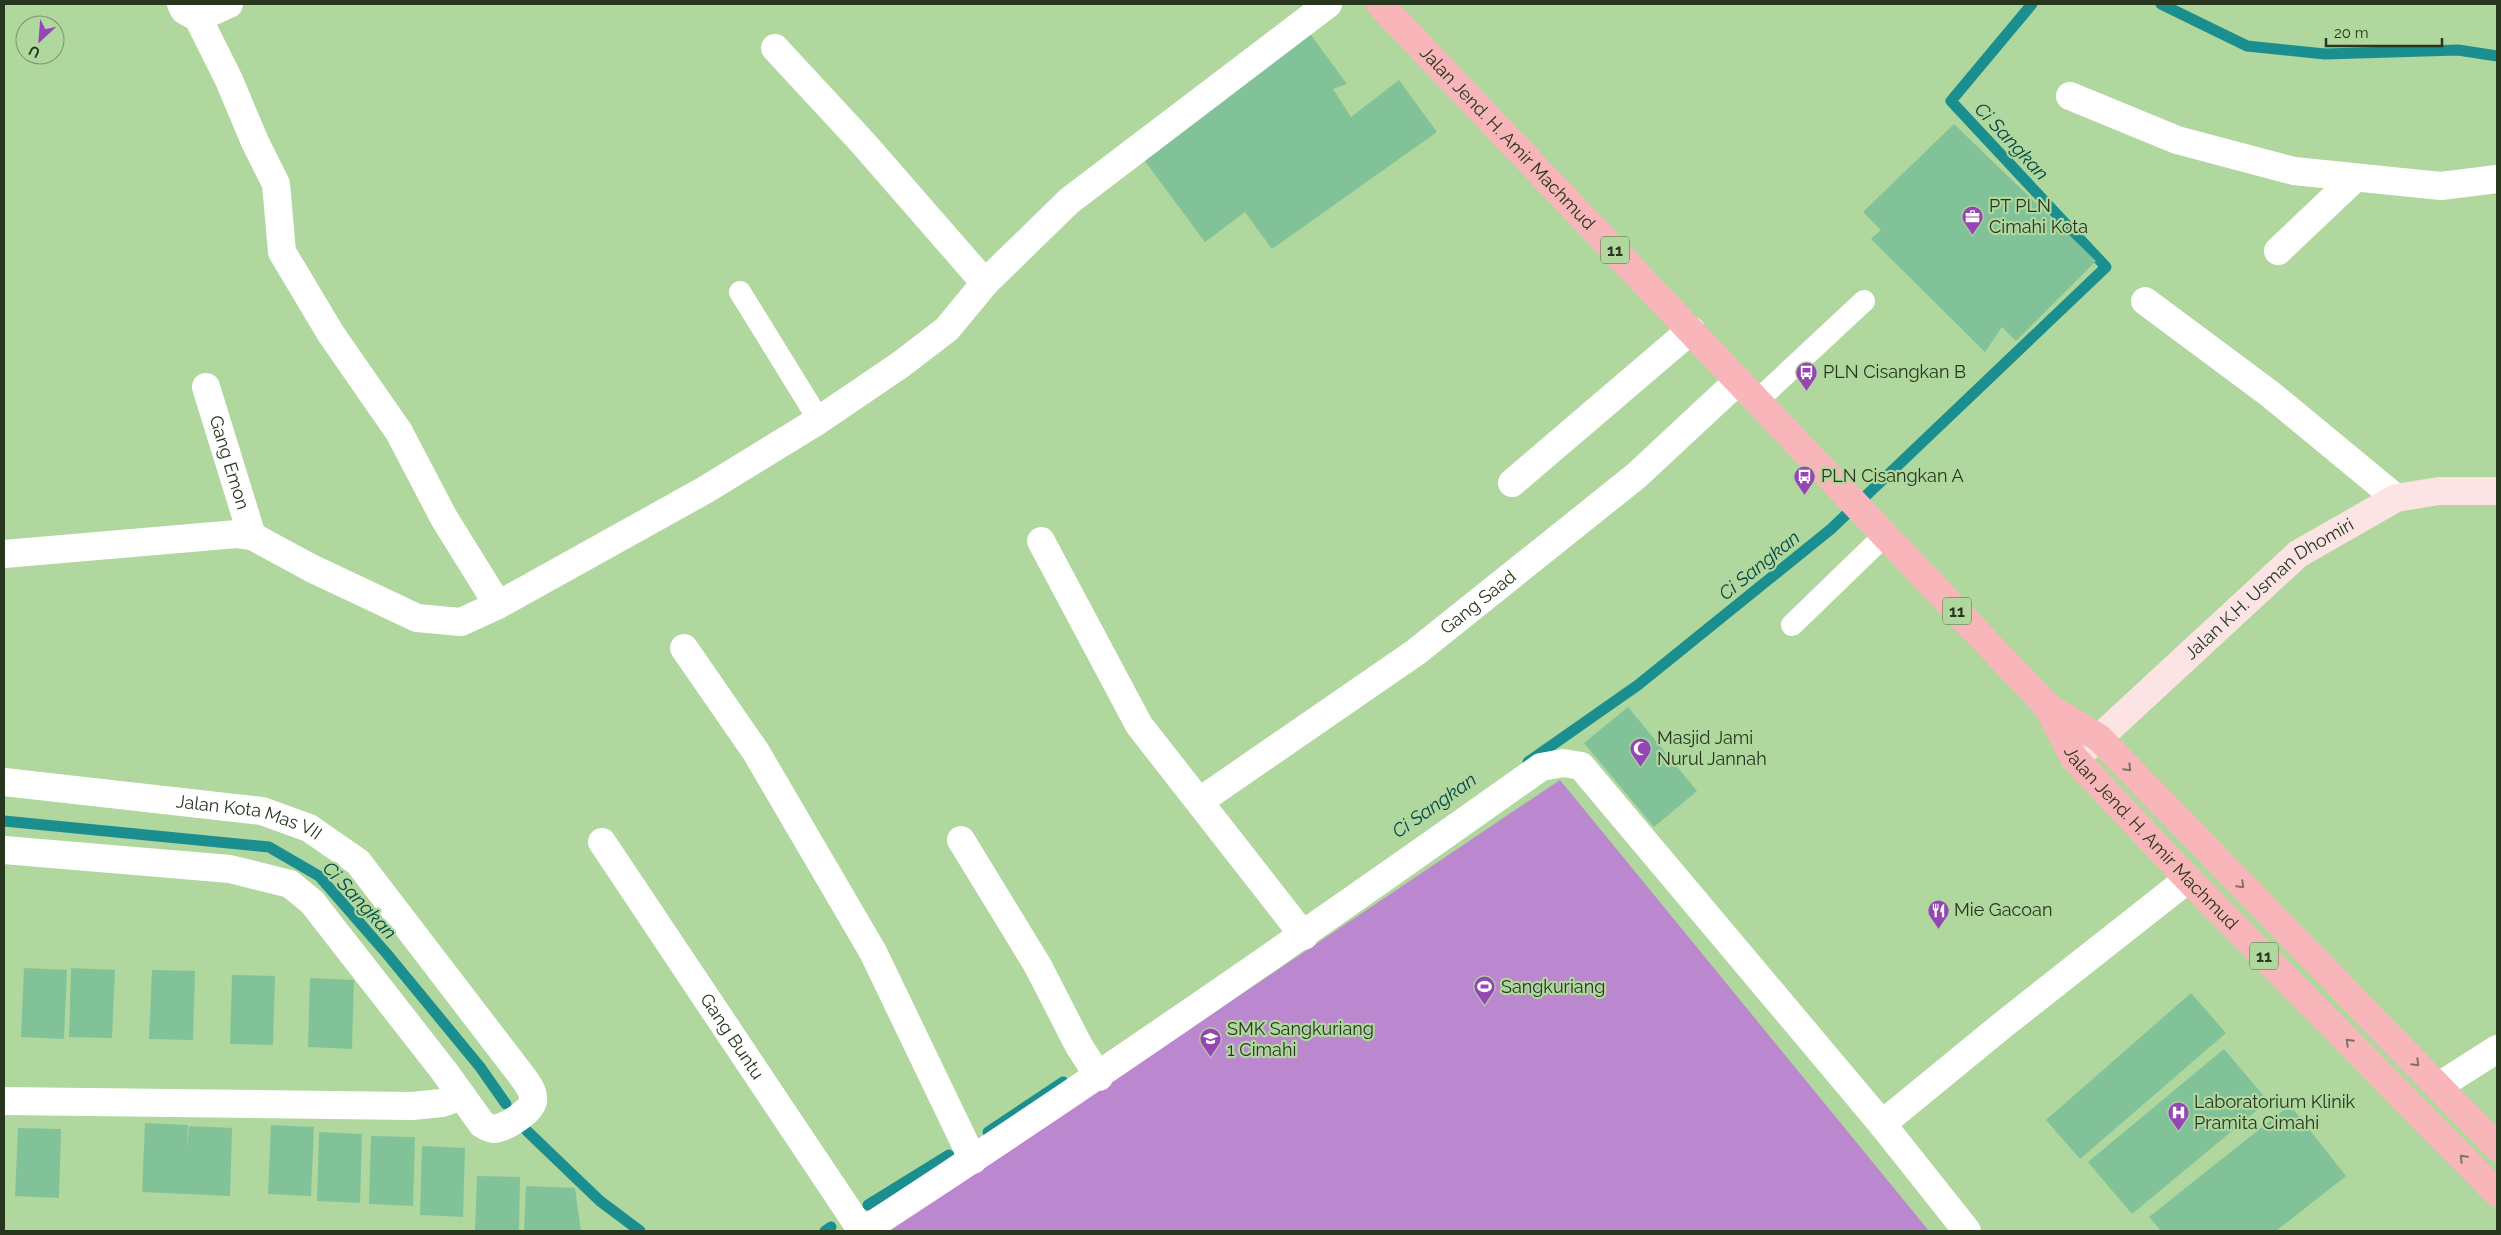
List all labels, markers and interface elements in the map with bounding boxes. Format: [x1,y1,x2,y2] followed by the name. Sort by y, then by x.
[15,15,65,65] north arrow
[2326,15,2442,47] scale bar
[2334,24,2369,42] text: 20 m
[26,42,43,61] text: U
[1416,42,1600,234] street label: Jalan Jend. H. Amir Machmud
[1971,98,2053,184] water label: Ci Sangkan
[1989,195,2088,237] place label: PT PLN Cimahi Kota
[1961,204,1985,235] office icon: PT PLN Cimahi Kota
[1601,236,1629,264] road number: 11
[1795,360,1819,391] bus stop icon: PLN Cisangkan B
[1823,361,1966,382] place label: PLN Cisangkan B
[205,413,254,512] street label: Gang Emon
[1793,464,1817,495] bus stop icon: PLN Cisangkan A
[1821,465,1964,486] place label: PLN Cisangkan A
[2180,514,2357,663] street label: Jalan K.H. Usman Dhomiri
[1714,526,1804,604] water label: Ci Sangkan
[1436,565,1520,638] street label: Gang Saad
[1943,598,1971,624] road number: 11
[1657,727,1767,769] place label: Masjid Jami Nurul Jannah
[1629,736,1653,767] mosque icon: Masjid Jami Nurul Jannah
[2060,743,2243,934] street label: Jalan Jend. H. Amir Machmud
[2122,762,2131,771] one-way arrow
[1388,768,1480,842] water label: Ci Sangkan
[175,790,326,844] street label: Jalan Kota Mas VII
[319,857,401,943] water label: Ci Sangkan
[2235,879,2244,888] one-way arrow
[1926,898,1950,929] restaurant icon: Mie Gacoan
[1954,899,2052,920] place label: Mie Gacoan
[2250,942,2278,969] road number: 11
[1473,975,1497,1006] sports icon: Sangkuriang
[1501,976,1605,997] place label: Sangkuriang
[696,989,769,1083] street label: Gang Buntu
[1227,1018,1374,1060] place label: SMK Sangkuriang 1 Cimahi
[1199,1027,1223,1058] school or university icon: SMK Sangkuriang 1 Cimahi
[2346,1039,2355,1048] one-way arrow
[2410,1057,2419,1066] one-way arrow
[2194,1091,2356,1133] place label: Laboratorium Klinik Pramita Cimahi
[2166,1100,2190,1131] hospital icon: Laboratorium Klinik Pramita Cimahi
[2460,1155,2469,1164] one-way arrow

